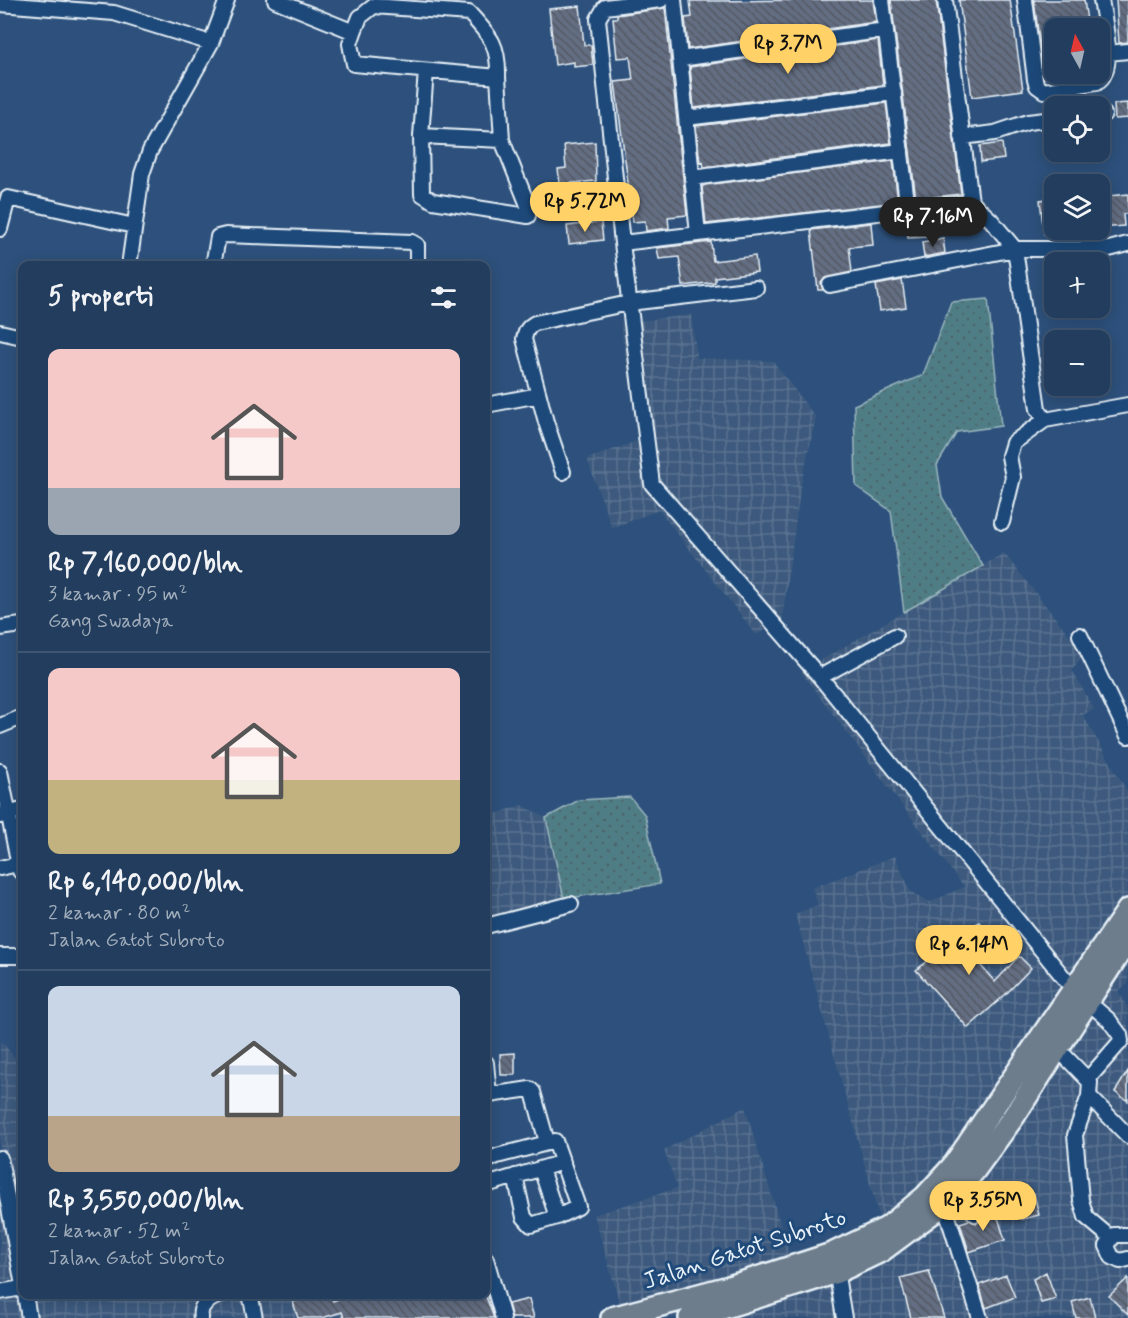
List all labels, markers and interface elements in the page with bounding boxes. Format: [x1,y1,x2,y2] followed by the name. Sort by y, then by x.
[1044,18,1110,84] north arrow
[1044,18,1110,396] map controls
[733,24,843,75] pin: Rp 3.7M
[754,30,822,57] text: Rp 3.7M
[1044,96,1110,162] button: locate
[1044,174,1110,240] button: layers
[523,182,647,233] pin: Rp 5.72M
[544,188,626,215] text: Rp 5.72M
[871,197,995,248] pin: Rp 7.16M
[893,203,973,230] text: Rp 7.16M
[1044,252,1110,318] button: +
[48,280,153,314] text: 5 properti
[427,281,460,314] icon: filters
[1044,330,1110,396] button: −
[200,388,308,496] icon: home
[48,547,242,581] text: Rp 7,160,000/bln
[48,581,187,608] text: 3 kamar · 95 m²
[48,608,173,635] text: Gang Swadaya
[200,707,308,815] icon: home
[48,866,243,900] text: Rp 6,140,000/bln
[48,900,190,927] text: 2 kamar · 80 m²
[907,925,1031,976] pin: Rp 6.14M
[48,927,225,954] text: Jalan Gatot Subroto
[930,931,1008,958] text: Rp 6.14M
[200,1025,308,1133] icon: home
[921,1181,1045,1232] pin: Rp 3.55M
[48,1184,243,1218] text: Rp 3,550,000/bln
[943,1187,1023,1214] text: Rp 3.55M
[639,1203,851,1297] street label: Jalan Gatot Subroto
[48,1218,190,1245] text: 2 kamar · 52 m²
[48,1245,225,1272] text: Jalan Gatot Subroto

